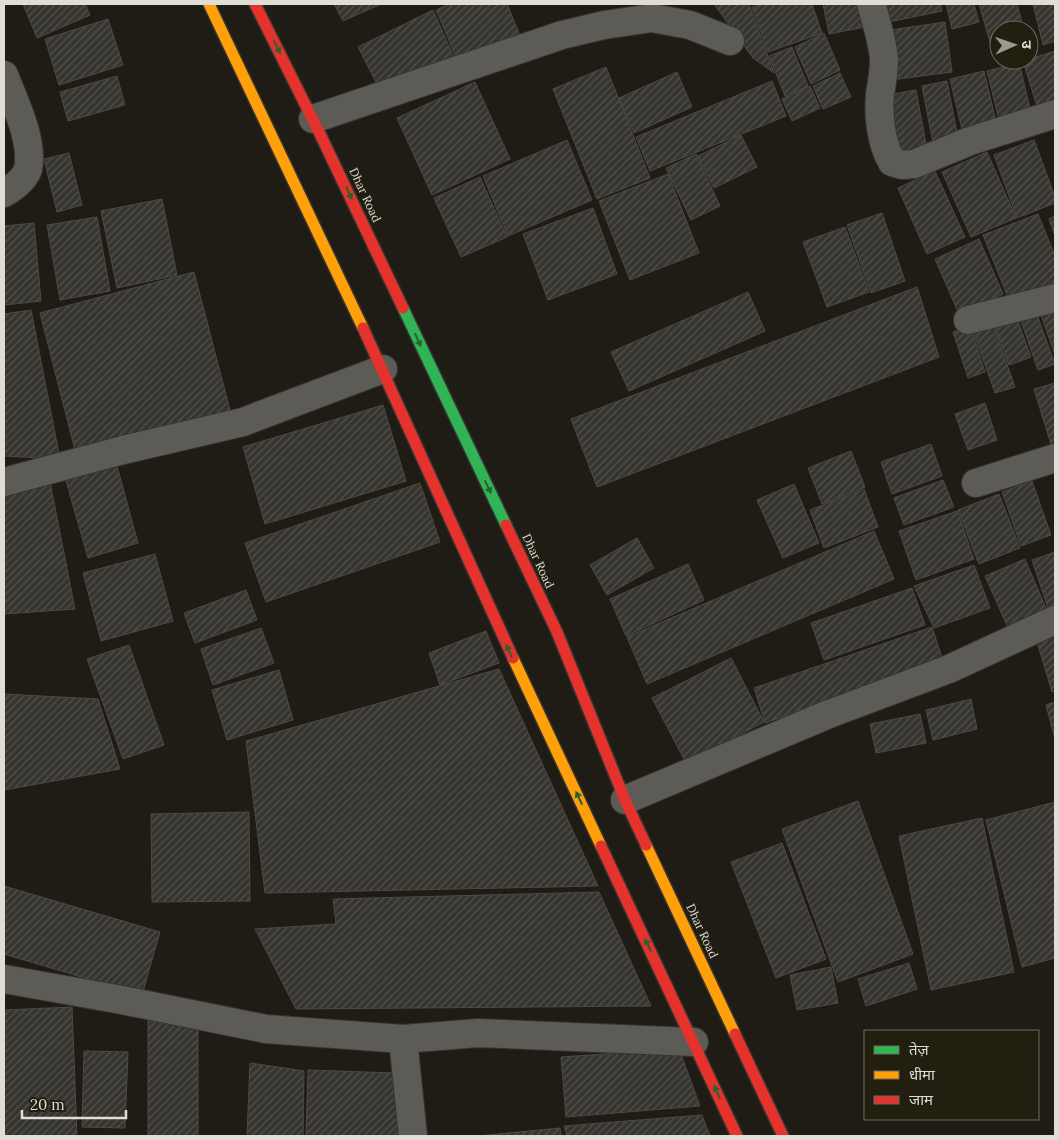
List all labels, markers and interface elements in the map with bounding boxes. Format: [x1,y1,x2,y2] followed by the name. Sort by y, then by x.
[989,20,1039,70] north arrow
[273,40,281,54] one-way arrow
[1018,40,1036,50] text: उ
[346,165,385,224] street label: Dhar Road
[345,186,353,200] one-way arrow
[415,333,423,347] one-way arrow
[484,480,492,494] one-way arrow
[519,531,558,590] street label: Dhar Road
[505,644,513,658] one-way arrow
[574,791,582,805] one-way arrow
[683,901,722,960] street label: Dhar Road
[644,938,652,952] one-way arrow
[864,1030,1039,1120] legend
[909,1040,930,1059] text: तेज़
[909,1065,936,1084] text: धीमा
[712,1085,720,1099] one-way arrow
[22,1088,126,1120] scale bar
[909,1090,934,1109] text: जाम
[30,1095,65,1114] text: 20 m

